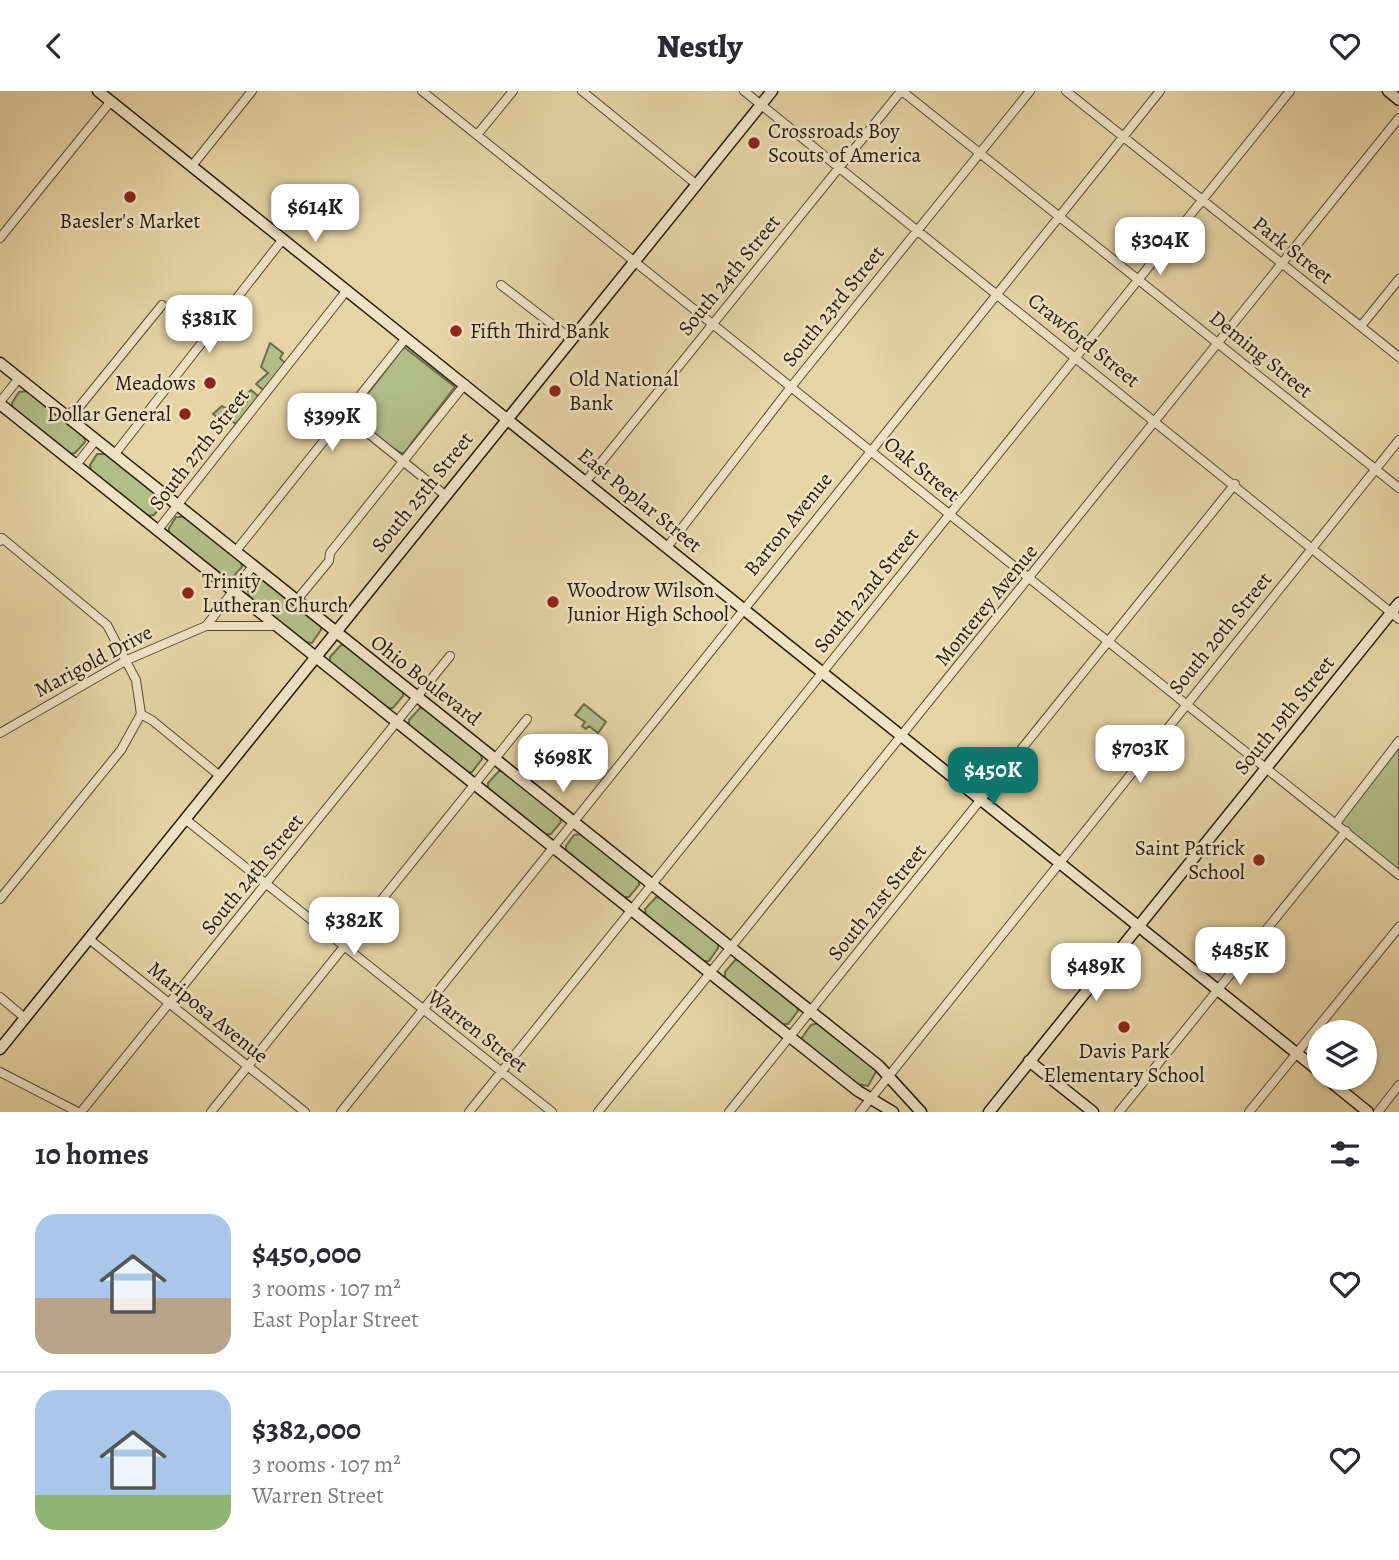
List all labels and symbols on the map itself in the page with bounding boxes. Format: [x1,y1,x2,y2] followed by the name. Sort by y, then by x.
[768,117,922,169] place label: Crossroads Boy Scouts of America
[746,135,762,151] marker: Crossroads Boy Scouts of America
[266,185,364,244] pin: $614K
[122,189,138,205] marker: Baesler's Market
[60,207,200,235] place label: Baesler's Market
[671,209,787,341] street label: South 24th Street
[1247,210,1339,290] street label: Park Street
[1111,218,1209,277] pin: $304K
[775,239,891,372] street label: South 23rd Street
[1022,286,1146,394] street label: Crawford Street
[160,295,258,355] pin: $381K
[1203,304,1319,404] street label: Deming Street
[470,317,610,345] place label: Fifth Third Bank
[448,323,464,339] marker: Fifth Third Bank
[569,365,678,417] place label: Old National Bank
[115,369,196,397] place label: Meadows
[202,375,218,391] marker: Meadows
[143,382,255,516] street label: South 27th Street
[547,383,563,399] marker: Old National Bank
[283,393,381,453] pin: $399K
[47,400,171,428] place label: Dollar General
[177,406,193,422] marker: Dollar General
[365,426,479,558] street label: South 25th Street
[878,430,966,508] street label: Oak Street
[572,441,708,559] street label: East Poplar Street
[737,466,839,582] street label: Barton Avenue
[807,522,925,658] street label: South 22nd Street
[928,538,1044,672] street label: Monterey Avenue
[1162,566,1278,700] street label: South 20th Street
[202,567,349,619] place label: Trinity Lutheran Church
[566,576,729,628] place label: Woodrow Wilson Junior High School
[180,585,196,601] marker: Trinity Lutheran Church
[545,594,561,610] marker: Woodrow Wilson Junior High School
[29,618,157,704] street label: Marigold Drive
[365,628,488,732] street label: Ohio Boulevard
[1227,650,1341,780] street label: South 19th Street
[1091,725,1189,785] pin: $703K
[514,735,612,794] pin: $698K
[944,747,1042,807] pin: $450K
[194,808,310,940] street label: South 24th Street
[1135,834,1246,886] place label: Saint Patrick School
[821,838,933,966] street label: South 21st Street
[1251,852,1267,868] marker: Saint Patrick School
[305,897,403,957] pin: $382K
[1191,927,1289,987] pin: $485K
[1047,943,1145,1003] pin: $489K
[142,955,274,1069] street label: Mariposa Avenue
[421,982,534,1079] street label: Warren Street
[1116,1019,1132,1035] marker: Davis Park Elementary School
[1044,1037,1204,1089] place label: Davis Park Elementary School

